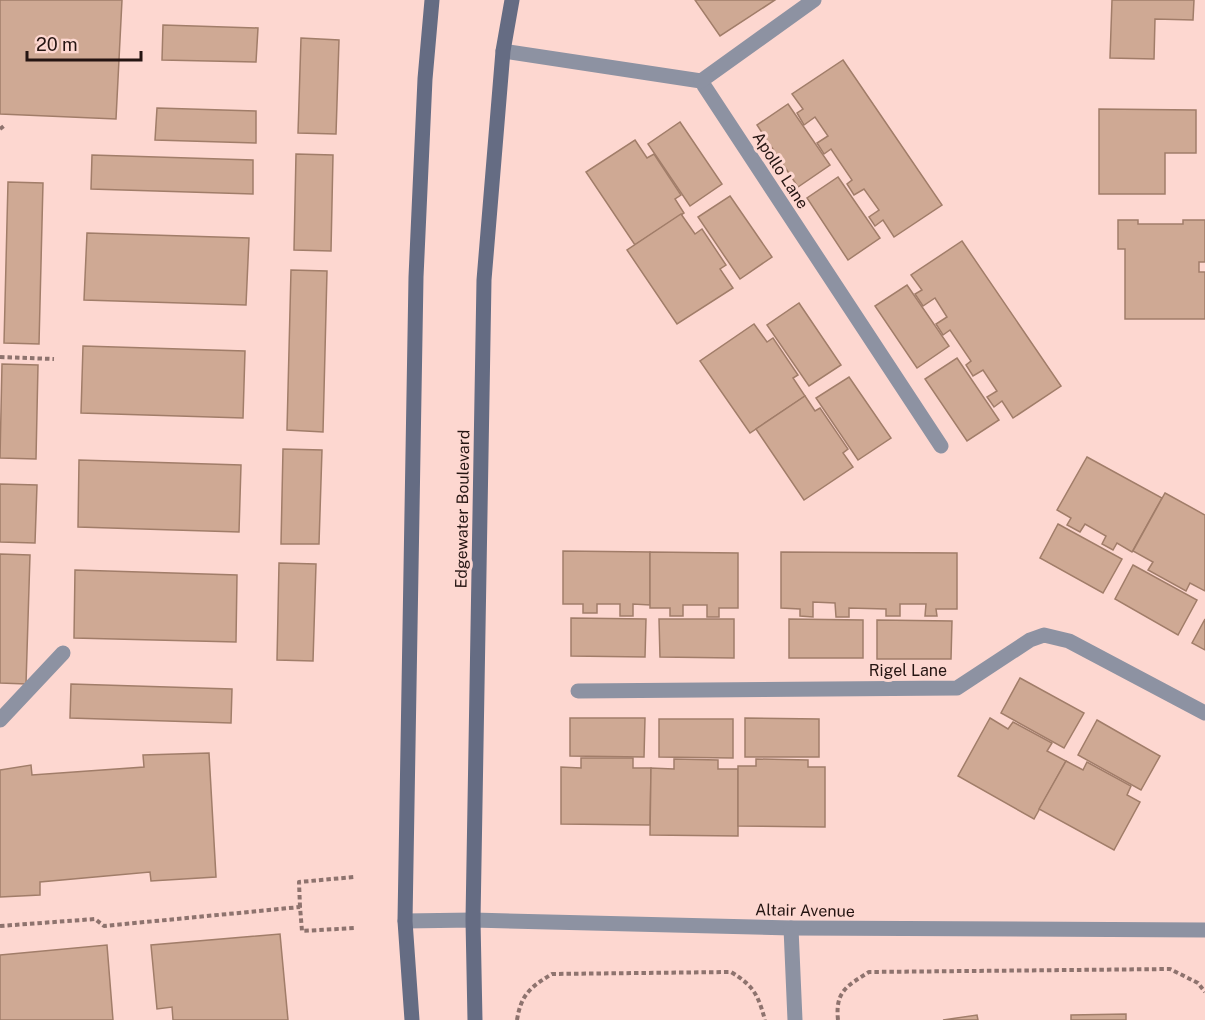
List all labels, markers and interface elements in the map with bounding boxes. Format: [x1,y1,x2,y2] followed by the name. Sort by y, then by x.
[27,24,141,62] scale bar
[36,34,78,55] text: 20 m
[749,128,812,212] street label: Apollo Lane
[452,429,473,589] street label: Edgewater Boulevard
[869,661,947,680] street label: Rigel Lane
[755,900,855,921] street label: Altair Avenue

